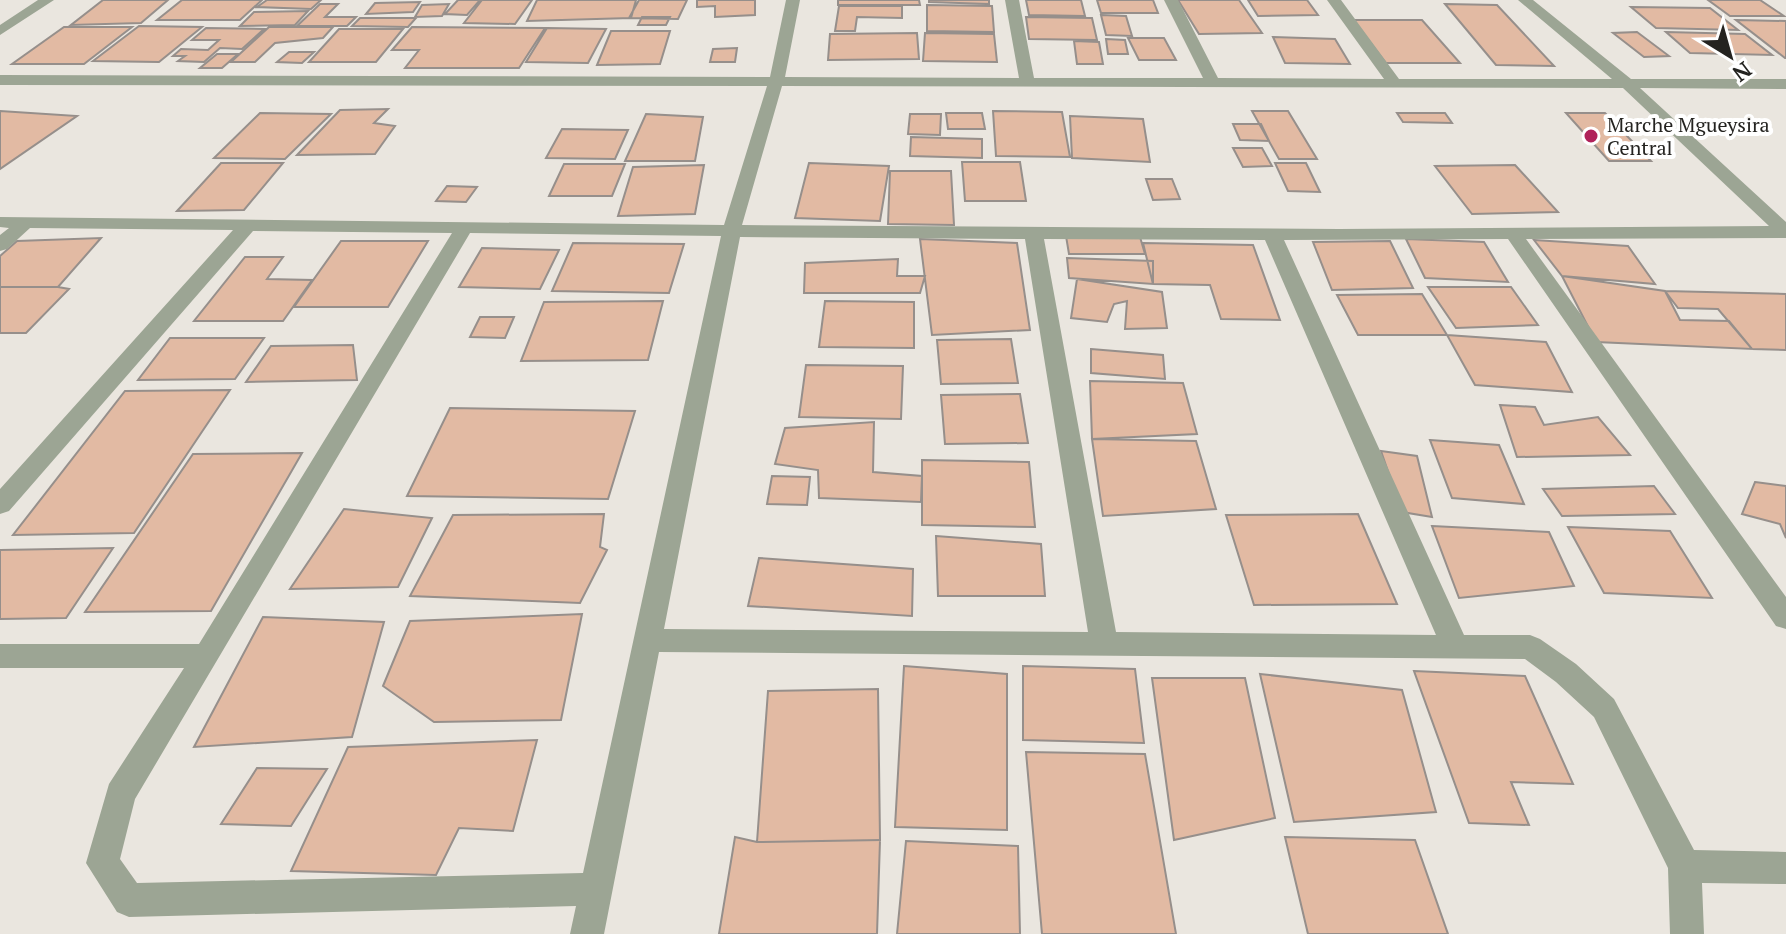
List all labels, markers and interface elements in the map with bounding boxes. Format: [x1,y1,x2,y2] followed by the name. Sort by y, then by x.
[1690,16,1770,96] north arrow
[1727,56,1758,89] text: N
[1607,111,1770,161] place label: Marche Mgueysira Central
[1582,127,1600,145] marker: Marche Mgueysira Central

